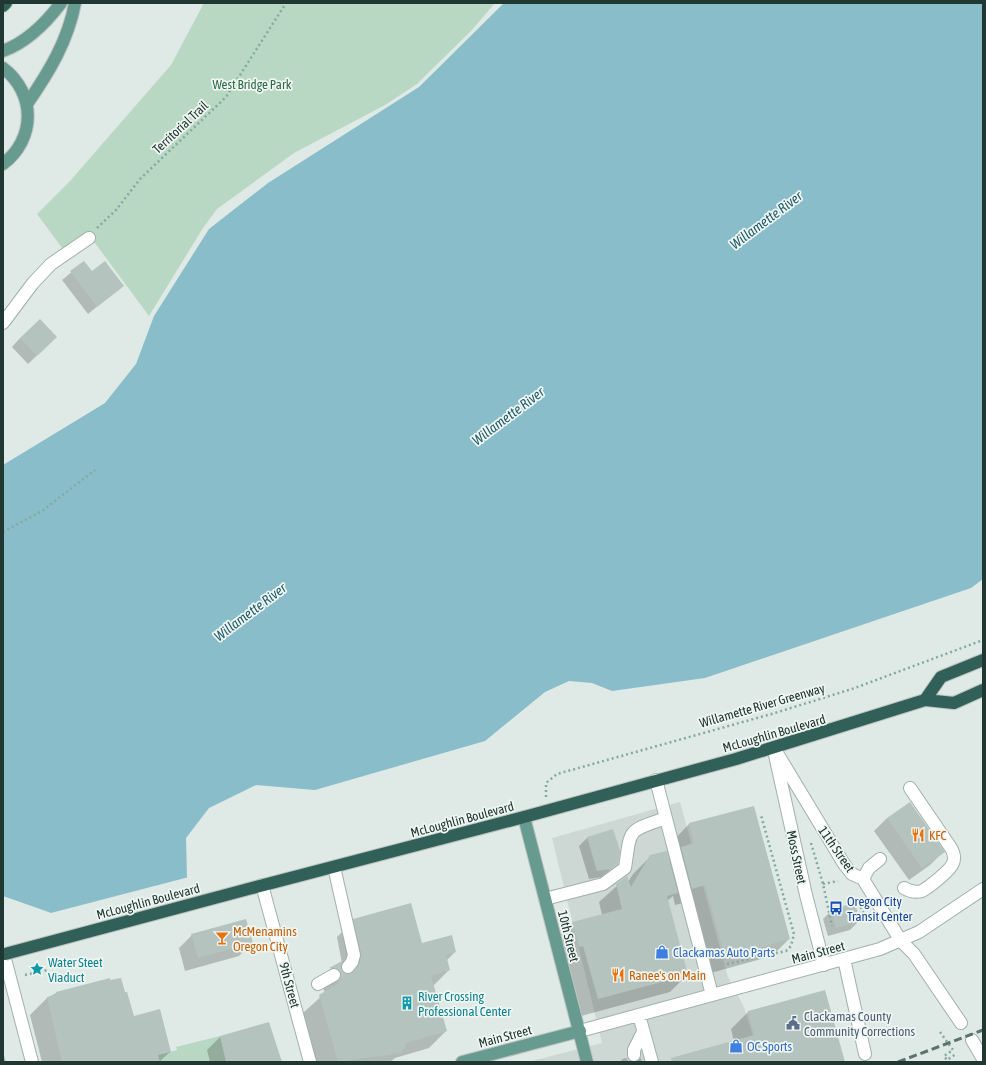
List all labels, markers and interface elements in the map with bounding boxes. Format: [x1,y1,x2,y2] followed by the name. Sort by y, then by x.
[213,77,292,92] park label: West Bridge Park
[150,98,212,157] street label: Territorial Trail
[727,187,806,252] water label: Willamette River
[469,383,548,448] water label: Willamette River
[211,579,290,644] water label: Willamette River
[698,680,827,731] street label: Willamette River Greenway
[721,712,827,755] street label: McLoughlin Boulevard
[409,798,515,840] street label: McLoughlin Boulevard
[815,823,858,875] street label: 11th Street
[910,827,926,843] restaurant icon: KFC
[929,828,947,843] place label: KFC
[784,829,810,885] street label: Moss Street
[95,880,201,922] street label: McLoughlin Boulevard
[847,894,913,924] place label: Oregon City Transit Center
[828,900,844,916] bus stop icon: Oregon City Transit Center
[555,909,582,964] street label: 10th Street
[233,924,297,954] place label: McMenamins Oregon City
[214,930,230,946] bar icon: McMenamins Oregon City
[790,938,847,967] street label: Main Street
[654,944,670,960] shop icon: Clackamas Auto Parts
[673,945,775,960] place label: Clackamas Auto Parts
[48,955,103,985] place label: Water Steet Viaduct
[29,961,45,977] place icon: Water Steet Viaduct
[276,961,303,1010] street label: 9th Street
[610,967,626,983] restaurant icon: Ranee's on Main
[629,968,706,983] place label: Ranee's on Main
[418,989,511,1019] place label: River Crossing Professional Center
[399,995,415,1011] building icon: River Crossing Professional Center
[804,1009,916,1039] place label: Clackamas County Community Corrections
[785,1015,801,1031] public building icon: Clackamas County Community Corrections
[477,1022,534,1051] street label: Main Street
[728,1038,744,1054] shop icon: OC Sports
[747,1039,792,1054] place label: OC Sports

